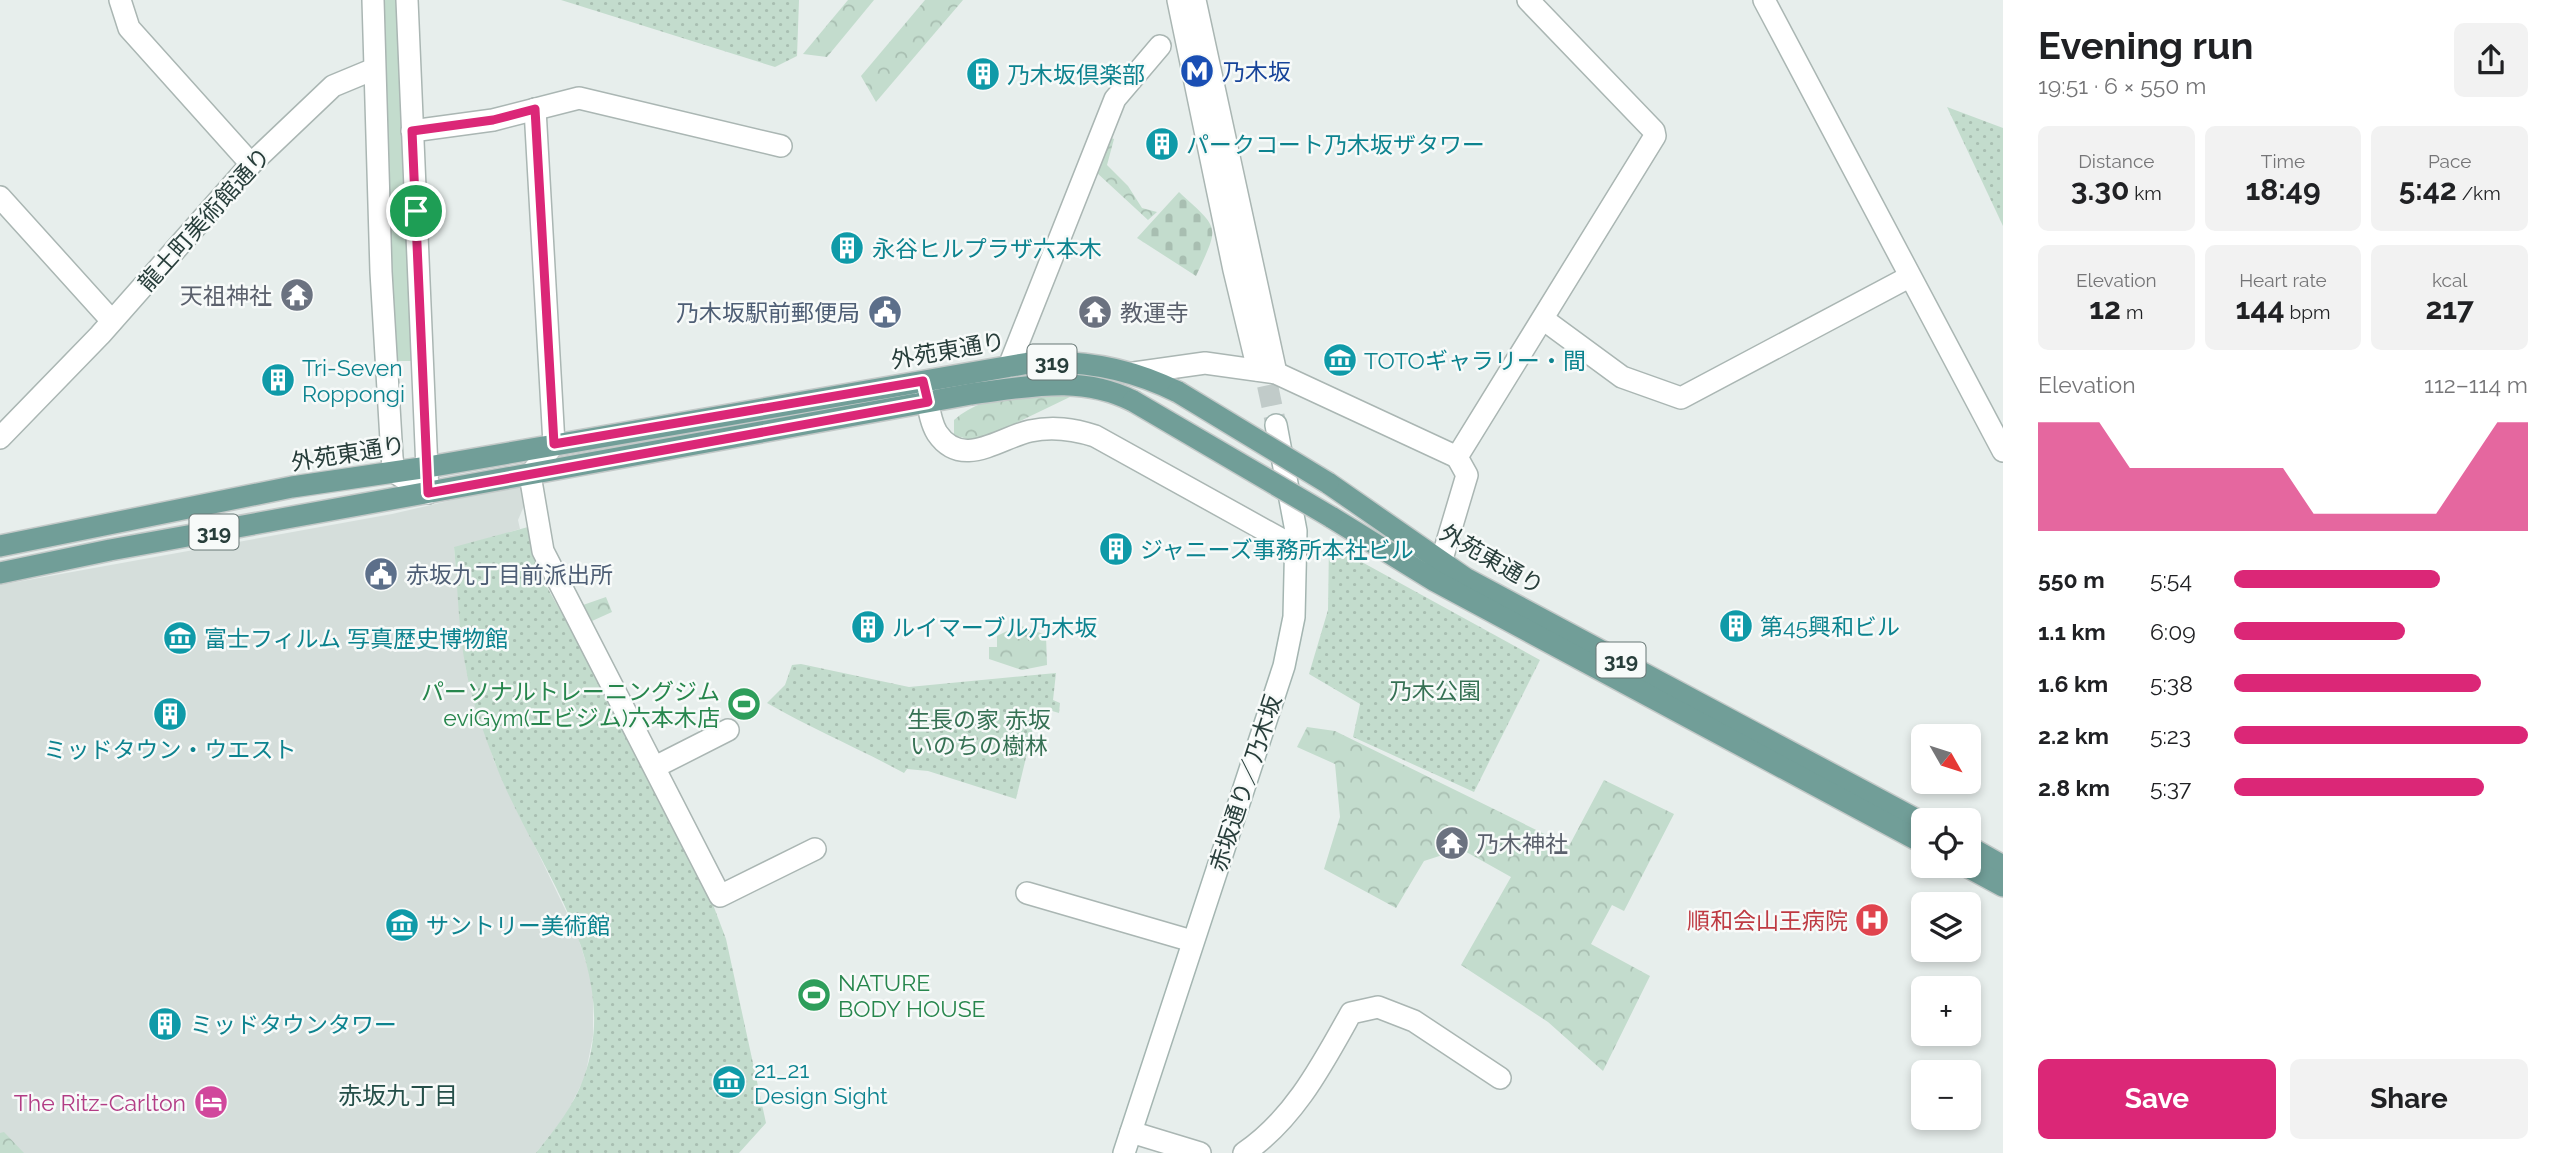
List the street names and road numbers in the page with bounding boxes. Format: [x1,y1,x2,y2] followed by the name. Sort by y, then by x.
[132,142,276,296] street label: 龍土町美術館通り
[889,327,1007,373] street label: 外苑東通り
[1028,344,1076,380] road number: 319
[289,431,407,475] street label: 外苑東通り
[190,514,238,550] road number: 319
[1435,519,1549,599] street label: 外苑東通り
[1596,642,1646,678] road number: 319
[1204,691,1286,875] street label: 赤坂通り／乃木坂

